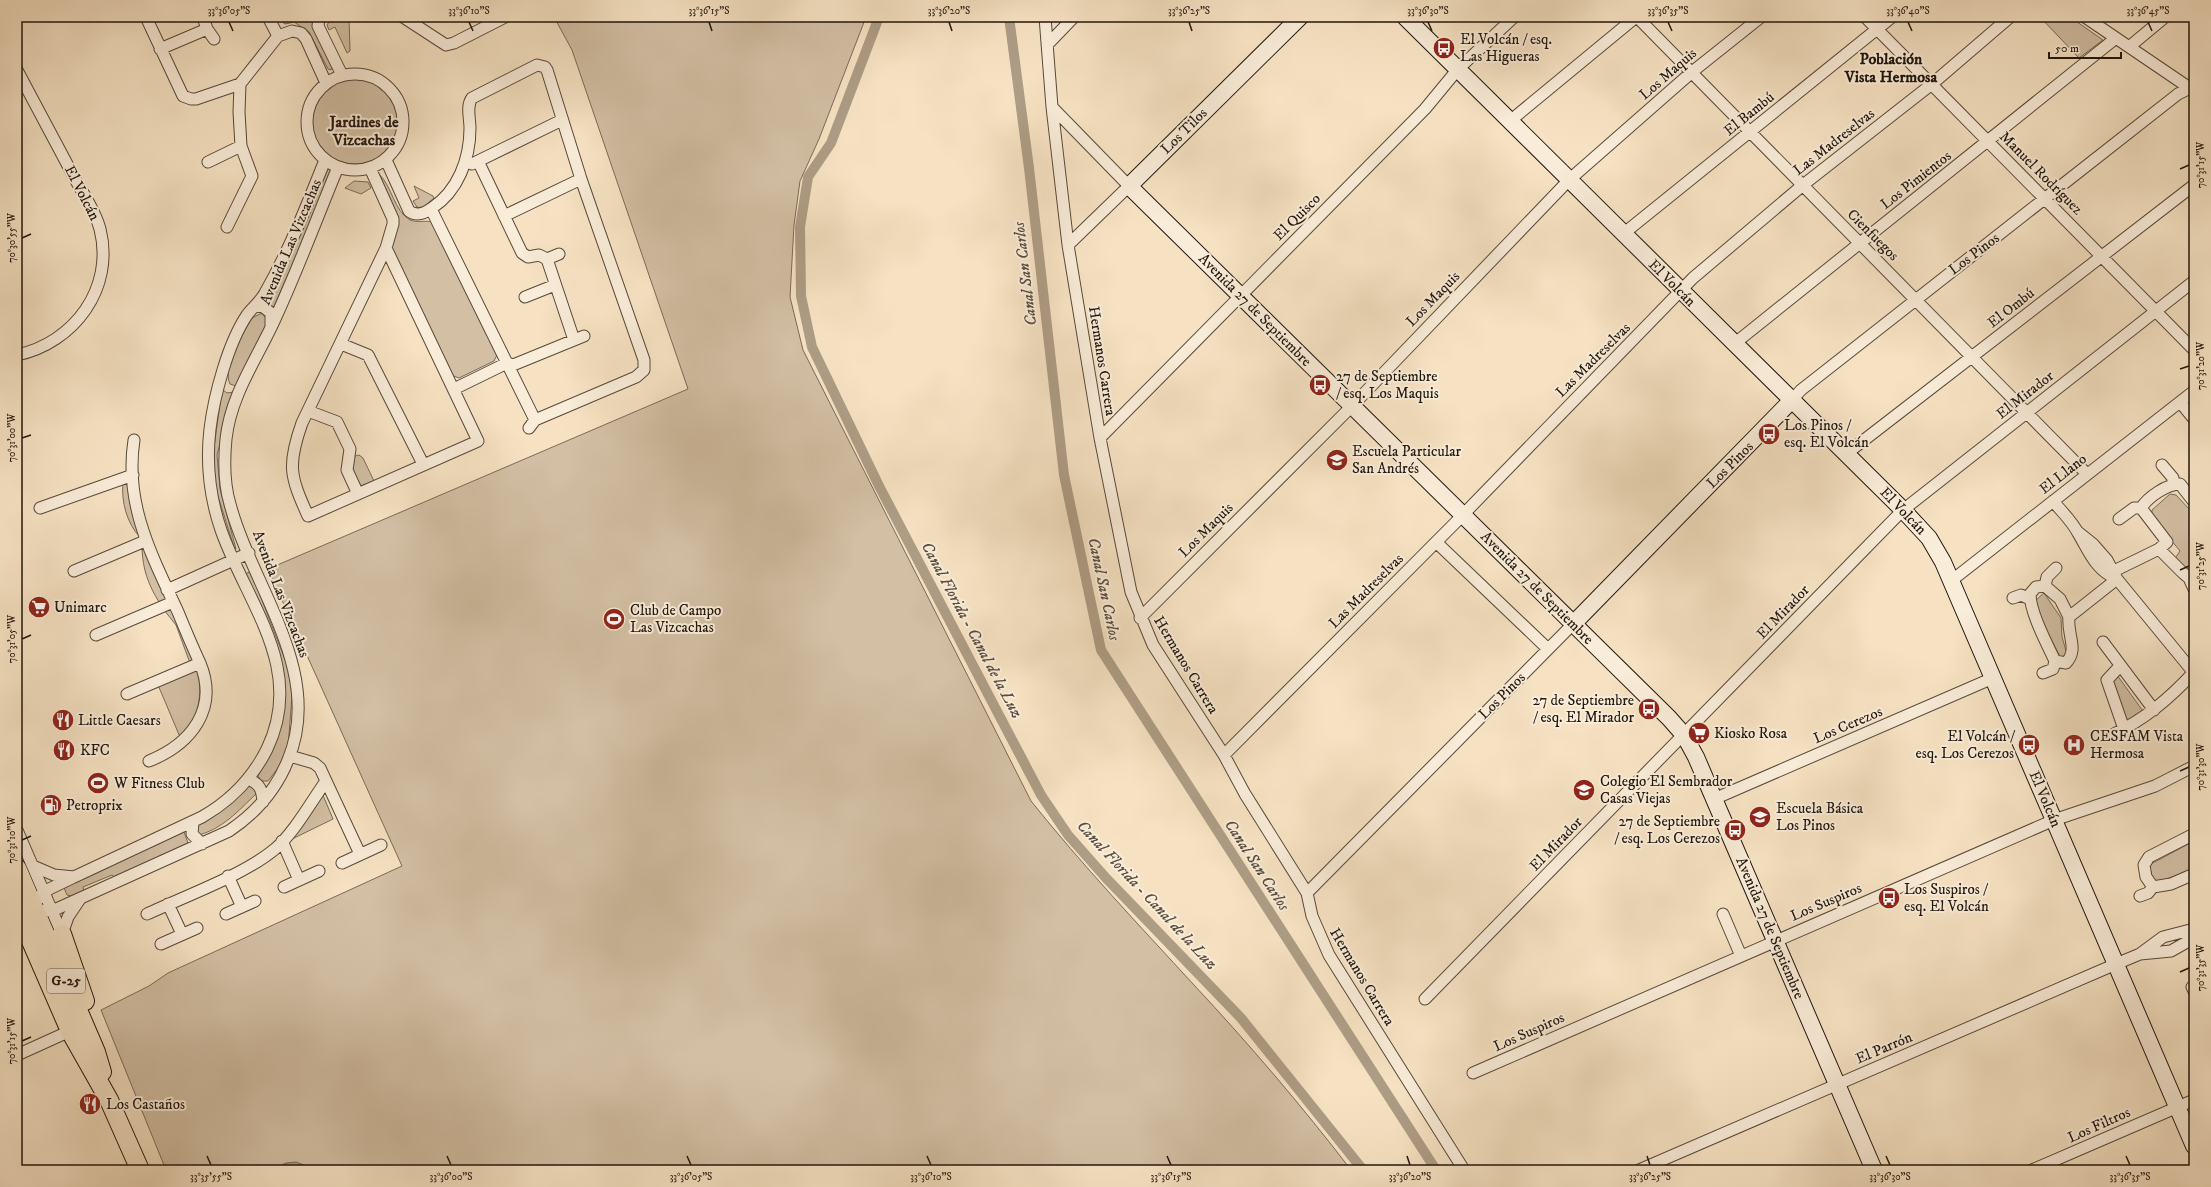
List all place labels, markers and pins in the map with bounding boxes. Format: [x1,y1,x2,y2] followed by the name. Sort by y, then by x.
[1460,30,1552,66] place label: El Volcán / esq. Las Higueras
[1431,35,1457,61] bus stop icon: El Volcán / esq. Las Higueras
[1336,367,1439,403] place label: 27 de Septiembre / esq. Los Maquis
[1307,372,1333,398] bus stop icon: 27 de Septiembre / esq. Los Maquis
[1784,416,1869,452] place label: Los Pinos / esq. El Volcán
[1756,421,1782,447] bus stop icon: Los Pinos / esq. El Volcán
[1352,442,1462,478] place label: Escuela Particular San Andrés
[1324,447,1350,473] school or university icon: Escuela Particular San Andrés
[26,594,52,620] supermarket icon: Unimarc
[54,598,107,617] place label: Unimarc
[630,601,721,637] place label: Club de Campo Las Vizcachas
[601,606,627,632] sports icon: Club de Campo Las Vizcachas
[1532,691,1634,727] place label: 27 de Septiembre / esq. El Mirador
[1636,696,1662,722] bus stop icon: 27 de Septiembre / esq. El Mirador
[50,707,76,733] restaurant icon: Little Caesars
[78,711,161,730] place label: Little Caesars
[1686,720,1712,746] supermarket icon: Kiosko Rosa
[1714,724,1788,743] place label: Kiosko Rosa
[1915,727,2016,763] place label: El Volcán / esq. Los Cerezos
[2090,727,2184,763] place label: CESFAM Vista Hermosa
[2016,732,2042,758] bus stop icon: El Volcán / esq. Los Cerezos
[2061,732,2087,758] hospital icon: CESFAM Vista Hermosa
[51,737,77,763] restaurant icon: KFC
[80,741,110,760] place label: KFC
[85,770,111,796] sports icon: W Fitness Club
[1600,772,1733,808] place label: Colegio El Sembrador Casas Viejas
[113,774,205,793] place label: W Fitness Club
[1571,777,1597,803] school or university icon: Colegio El Sembrador Casas Viejas
[38,792,64,818] fuel station icon: Petroprix
[66,796,123,815] place label: Petroprix
[1776,799,1864,835] place label: Escuela Básica Los Pinos
[1747,804,1773,830] school or university icon: Escuela Básica Los Pinos
[1614,812,1720,848] place label: 27 de Septiembre / esq. Los Cerezos
[1722,817,1748,843] bus stop icon: 27 de Septiembre / esq. Los Cerezos
[1904,880,1989,916] place label: Los Suspiros / esq. El Volcán
[1876,885,1902,911] bus stop icon: Los Suspiros / esq. El Volcán
[77,1091,103,1117] restaurant icon: Los Castaños
[106,1095,185,1114] place label: Los Castaños

